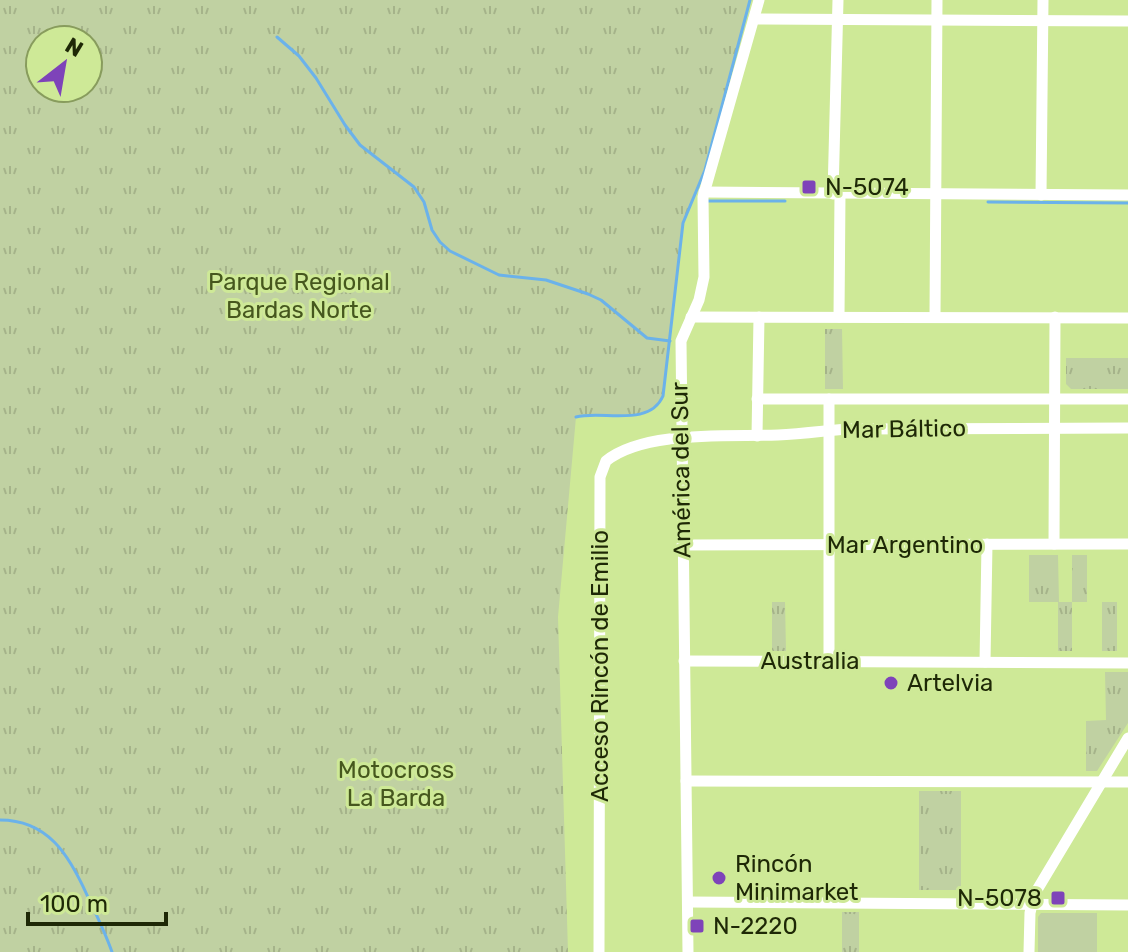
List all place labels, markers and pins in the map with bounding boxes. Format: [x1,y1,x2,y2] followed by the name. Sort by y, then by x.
[825,173,909,201] place label: N-5074
[800,178,818,196] marker: N-5074
[907,669,993,697] place label: Artelvia
[882,674,900,692] marker: Artelvia
[735,850,858,906] place label: Rincón Minimarket
[710,869,728,887] marker: Rincón Minimarket
[957,884,1042,912] place label: N-5078
[1049,889,1067,907] marker: N-5078
[713,912,798,940] place label: N-2220
[688,917,706,935] marker: N-2220

